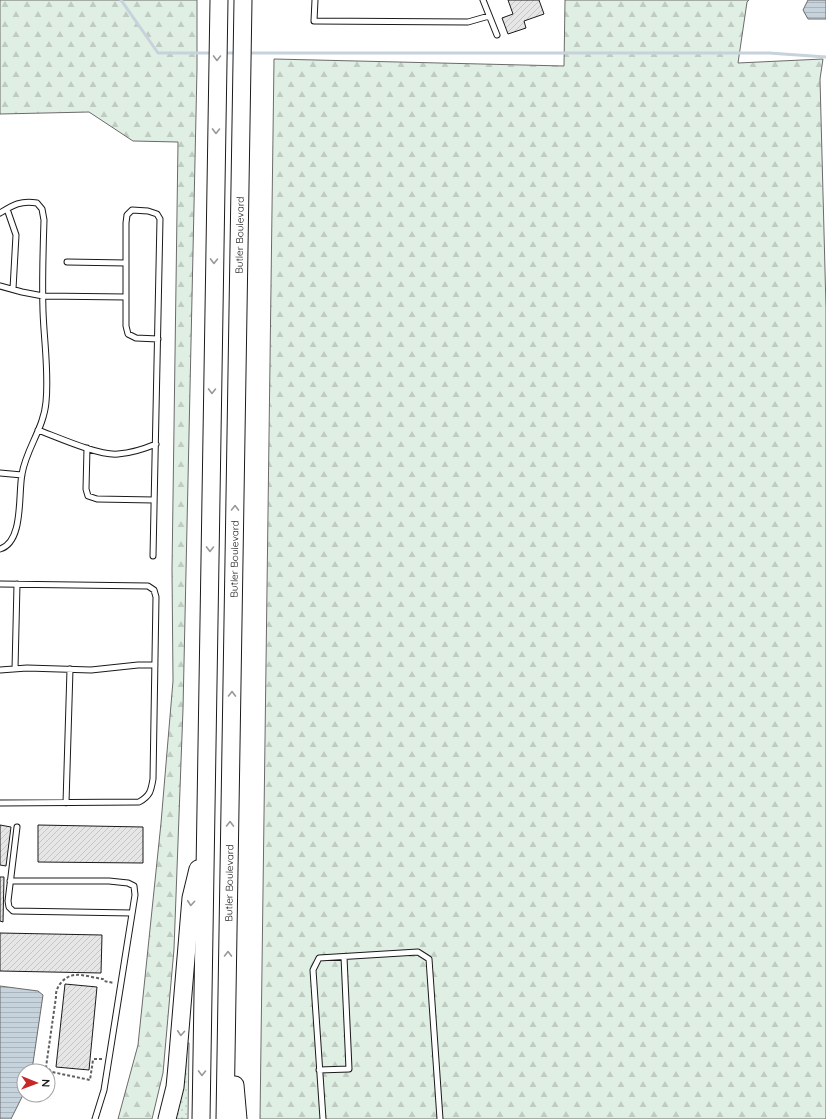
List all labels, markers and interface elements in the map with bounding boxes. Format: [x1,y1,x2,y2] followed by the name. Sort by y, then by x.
[213,55,222,61] one-way arrow
[212,128,220,134] one-way arrow
[232,196,246,274] street label: Butler Boulevard
[210,258,218,264] one-way arrow
[208,388,216,394] one-way arrow
[231,505,239,511] one-way arrow
[227,520,241,598] street label: Butler Boulevard
[206,546,214,552] one-way arrow
[228,691,236,697] one-way arrow
[226,821,234,827] one-way arrow
[222,844,236,922] street label: Butler Boulevard
[187,900,196,906] one-way arrow
[224,951,232,957] one-way arrow
[177,1030,186,1036] one-way arrow
[16,1063,56,1103] north arrow
[198,1070,206,1076] one-way arrow
[39,1079,53,1087] text: N

